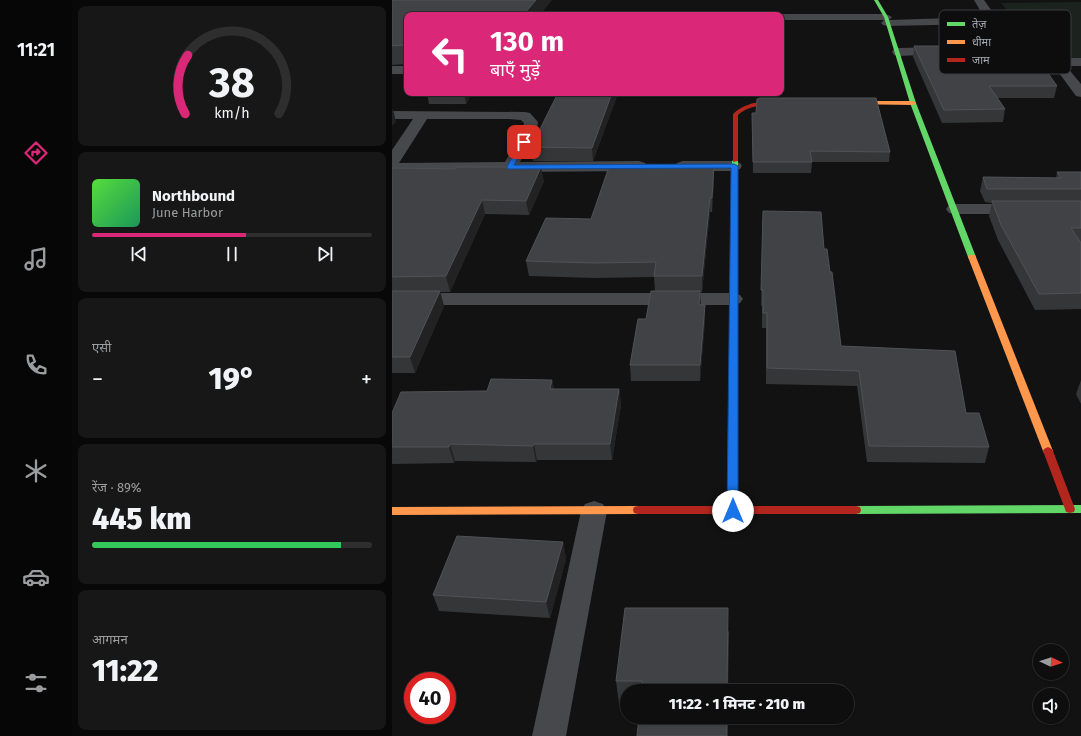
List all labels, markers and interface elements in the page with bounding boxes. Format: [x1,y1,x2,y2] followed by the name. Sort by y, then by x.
[939,10,1071,74] legend
[972,18,987,31] text: तेज़
[490,25,564,58] text: 130 m
[424,28,476,80] icon: left
[972,36,991,49] text: धीमा
[17,39,55,61] text: 11:21
[972,54,990,67] text: जाम
[208,58,255,108] text: 38
[490,59,540,81] text: बाएँ मुड़ें
[214,105,250,122] text: km/h
[507,125,541,159] pin
[513,131,535,153] icon: arrive
[22,139,50,167] icon: directions
[152,187,235,205] text: Northbound
[152,205,223,220] text: June Harbor
[128,243,150,265] icon: previous
[221,243,243,265] icon: pause
[314,243,336,265] icon: next
[22,245,50,273] icon: music
[92,340,111,355] text: एसी
[22,351,50,379] icon: phone
[209,361,255,397] text: 19°
[92,366,103,393] text: −
[361,366,372,393] text: +
[22,457,50,485] icon: climate
[92,480,141,495] text: रेंज · 89%
[712,490,754,532] position arrow
[92,501,192,537] text: 445 km
[22,563,50,591] icon: car
[92,632,128,647] text: आगमन
[1033,644,1069,680] north arrow
[1033,644,1069,724] map controls
[92,653,158,689] text: 11:22
[22,669,50,697] icon: filters
[404,672,456,724] speed limit sign: 40
[1033,688,1069,724] button: sound
[669,695,805,713] text: 11:22 · 1 मिनट · 210 m

